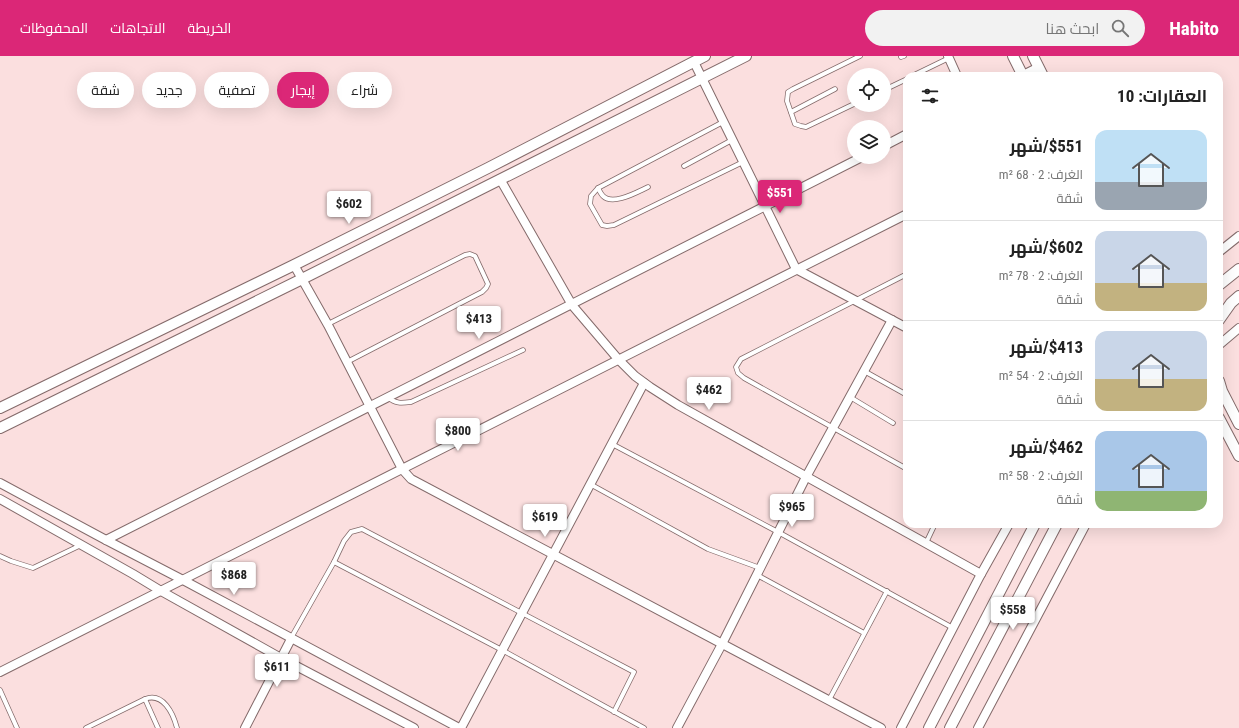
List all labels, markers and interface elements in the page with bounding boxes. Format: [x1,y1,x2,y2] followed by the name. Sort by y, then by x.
[865,10,1145,46] search box
[1109,17,1131,39] icon: search
[1169,17,1219,40] text: Habito
[20,20,88,36] text: المحفوظات
[110,20,166,36] text: الاتجاهات
[188,20,231,36] text: الخريطة
[1046,20,1099,38] text: ابحث هنا
[847,68,891,164] map controls
[847,68,891,112] button: locate
[77,72,134,108] chip: شقة
[142,72,196,108] chip: جديد
[204,72,269,108] chip: تصفية
[277,72,329,108] chip: إيجار
[337,72,392,108] chip: شراء
[919,85,941,107] icon: filters
[1117,86,1207,106] text: العقارات: 10
[847,120,891,164] button: layers
[1010,136,1083,156] text: $551/شهر
[1127,146,1175,194] icon: home
[999,167,1083,182] text: الغرف: 2 · 68 m²
[756,180,804,214] pin: $551
[767,185,793,200] text: $551
[325,191,373,225] pin: $602
[1056,191,1083,206] text: شقة
[336,196,362,211] text: $602
[1010,237,1083,257] text: $602/شهر
[1127,247,1175,295] icon: home
[999,268,1083,283] text: الغرف: 2 · 78 m²
[1056,292,1083,307] text: شقة
[455,306,503,340] pin: $413
[466,311,492,326] text: $413
[1010,337,1083,357] text: $413/شهر
[1127,347,1175,395] icon: home
[999,368,1083,383] text: الغرف: 2 · 54 m²
[685,377,733,411] pin: $462
[696,382,722,397] text: $462
[1056,392,1083,407] text: شقة
[434,418,482,452] pin: $800
[445,423,471,438] text: $800
[1010,437,1083,457] text: $462/شهر
[1127,447,1175,495] icon: home
[999,468,1083,483] text: الغرف: 2 · 58 m²
[1056,492,1083,507] text: شقة
[768,494,816,528] pin: $965
[779,499,805,514] text: $965
[521,504,569,538] pin: $619
[532,509,558,524] text: $619
[210,562,258,596] pin: $868
[221,567,247,582] text: $868
[989,597,1037,631] pin: $558
[1000,602,1026,617] text: $558
[253,654,301,688] pin: $611
[264,659,290,674] text: $611

